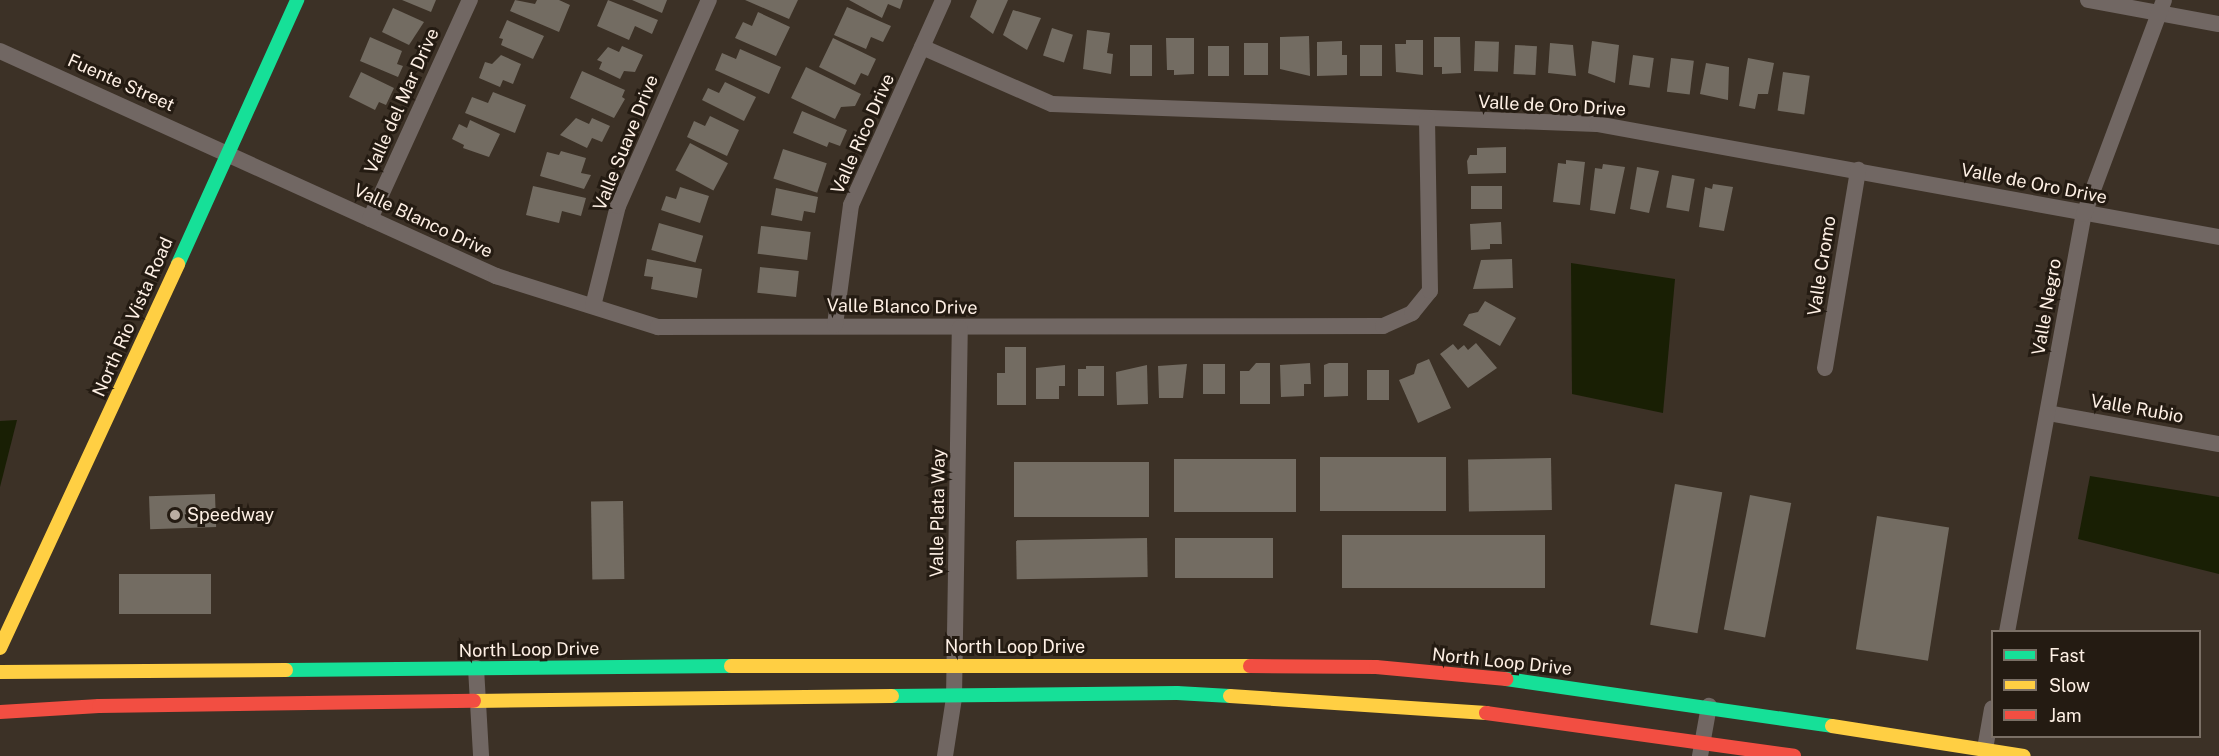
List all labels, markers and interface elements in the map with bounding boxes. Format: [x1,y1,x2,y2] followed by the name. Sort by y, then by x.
[360,25,444,177] street label: Valle del Mar Drive
[64,50,178,116] street label: Fuente Street
[827,70,899,198] street label: Valle Rico Drive
[589,72,663,214] street label: Valle Suave Drive
[1477,91,1627,121] street label: Valle de Oro Drive
[1959,159,2109,209] street label: Valle de Oro Drive
[350,179,496,263] street label: Valle Blanco Drive
[1803,214,1841,318] street label: Valle Cromo
[88,234,178,400] street label: North Rio Vista Road
[2028,257,2066,357] street label: Valle Negro
[826,295,978,319] street label: Valle Blanco Drive
[2089,390,2185,428] street label: Valle Rubio
[926,448,950,578] street label: Valle Plata Way
[187,504,274,526] place label: Speedway
[168,508,182,522] marker: Speedway
[1991,630,2201,738] legend
[945,636,1085,658] street label: North Loop Drive
[458,638,600,662] street label: North Loop Drive
[1431,644,1573,680] street label: North Loop Drive
[2049,645,2085,666] text: Fast
[2049,675,2090,696] text: Slow
[2049,705,2082,726] text: Jam

